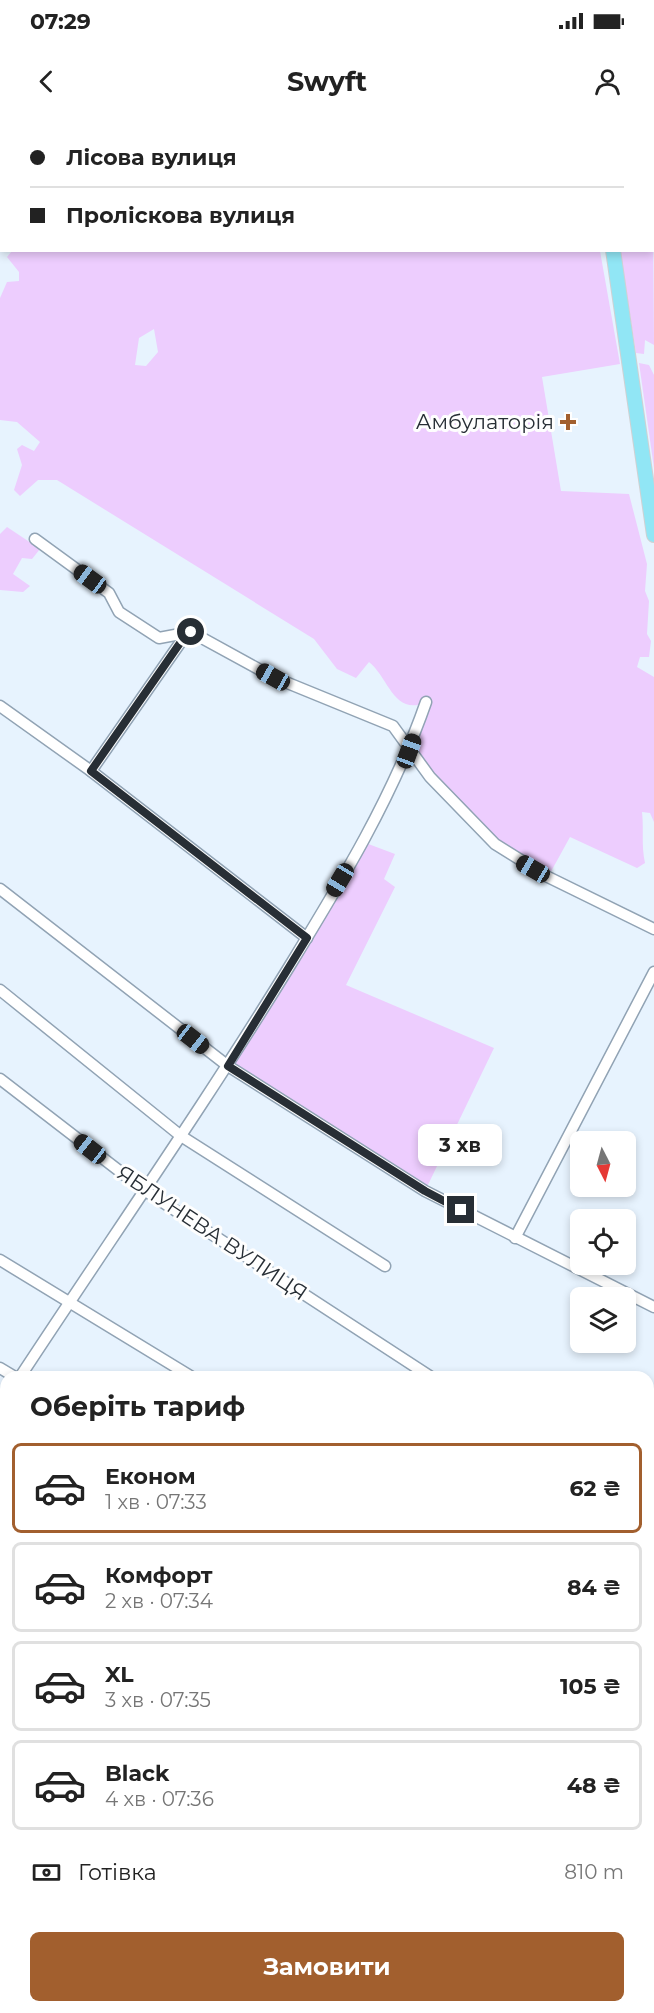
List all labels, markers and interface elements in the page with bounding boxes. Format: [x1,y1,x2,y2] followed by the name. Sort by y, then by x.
[30,8,91,35] text: 07:29
[30,65,63,98] icon: back
[287,65,367,98] text: Swyft
[591,65,624,98] icon: person
[66,144,237,171] text: Лісова вулиця
[66,202,295,229] text: Проліскова вулиця
[416,409,554,434] place label: Амбулаторія
[559,413,577,431] marker: Амбулаторія
[70,561,110,597] car
[177,618,204,645] route start
[253,660,293,694] car
[394,731,424,771] car
[513,852,553,886] car
[323,860,357,900] car
[173,1021,213,1057] car
[419,1123,503,1165] callout: 3 хв
[70,1131,110,1167] car
[570,1131,636,1197] north arrow
[570,1131,636,1353] map controls
[439,1133,481,1157] text: 3 хв
[112,1160,312,1306] street label: ЯБЛУНЕВА ВУЛИЦЯ
[447,1196,474,1223] route end
[570,1209,636,1275] button: locate
[570,1287,636,1353] button: layers
[30,1390,245,1423] text: Оберіть тариф
[33,1461,87,1515] icon: car
[105,1463,196,1490] text: Економ
[570,1475,621,1502] text: 62 ₴
[105,1490,207,1514] text: 1 хв · 07:33
[33,1560,87,1614] icon: car
[105,1562,213,1589] text: Комфорт
[567,1574,621,1601] text: 84 ₴
[105,1589,213,1613] text: 2 хв · 07:34
[33,1659,87,1713] icon: car
[105,1661,134,1688] text: XL
[560,1673,621,1700] text: 105 ₴
[105,1688,211,1712] text: 3 хв · 07:35
[33,1758,87,1812] icon: car
[105,1760,169,1787] text: Black
[567,1772,621,1799] text: 48 ₴
[105,1787,214,1811] text: 4 хв · 07:36
[30,1856,63,1889] icon: cash
[78,1859,157,1886] text: Готівка
[564,1860,624,1884] text: 810 m
[30,1932,624,2001] button: Замовити

